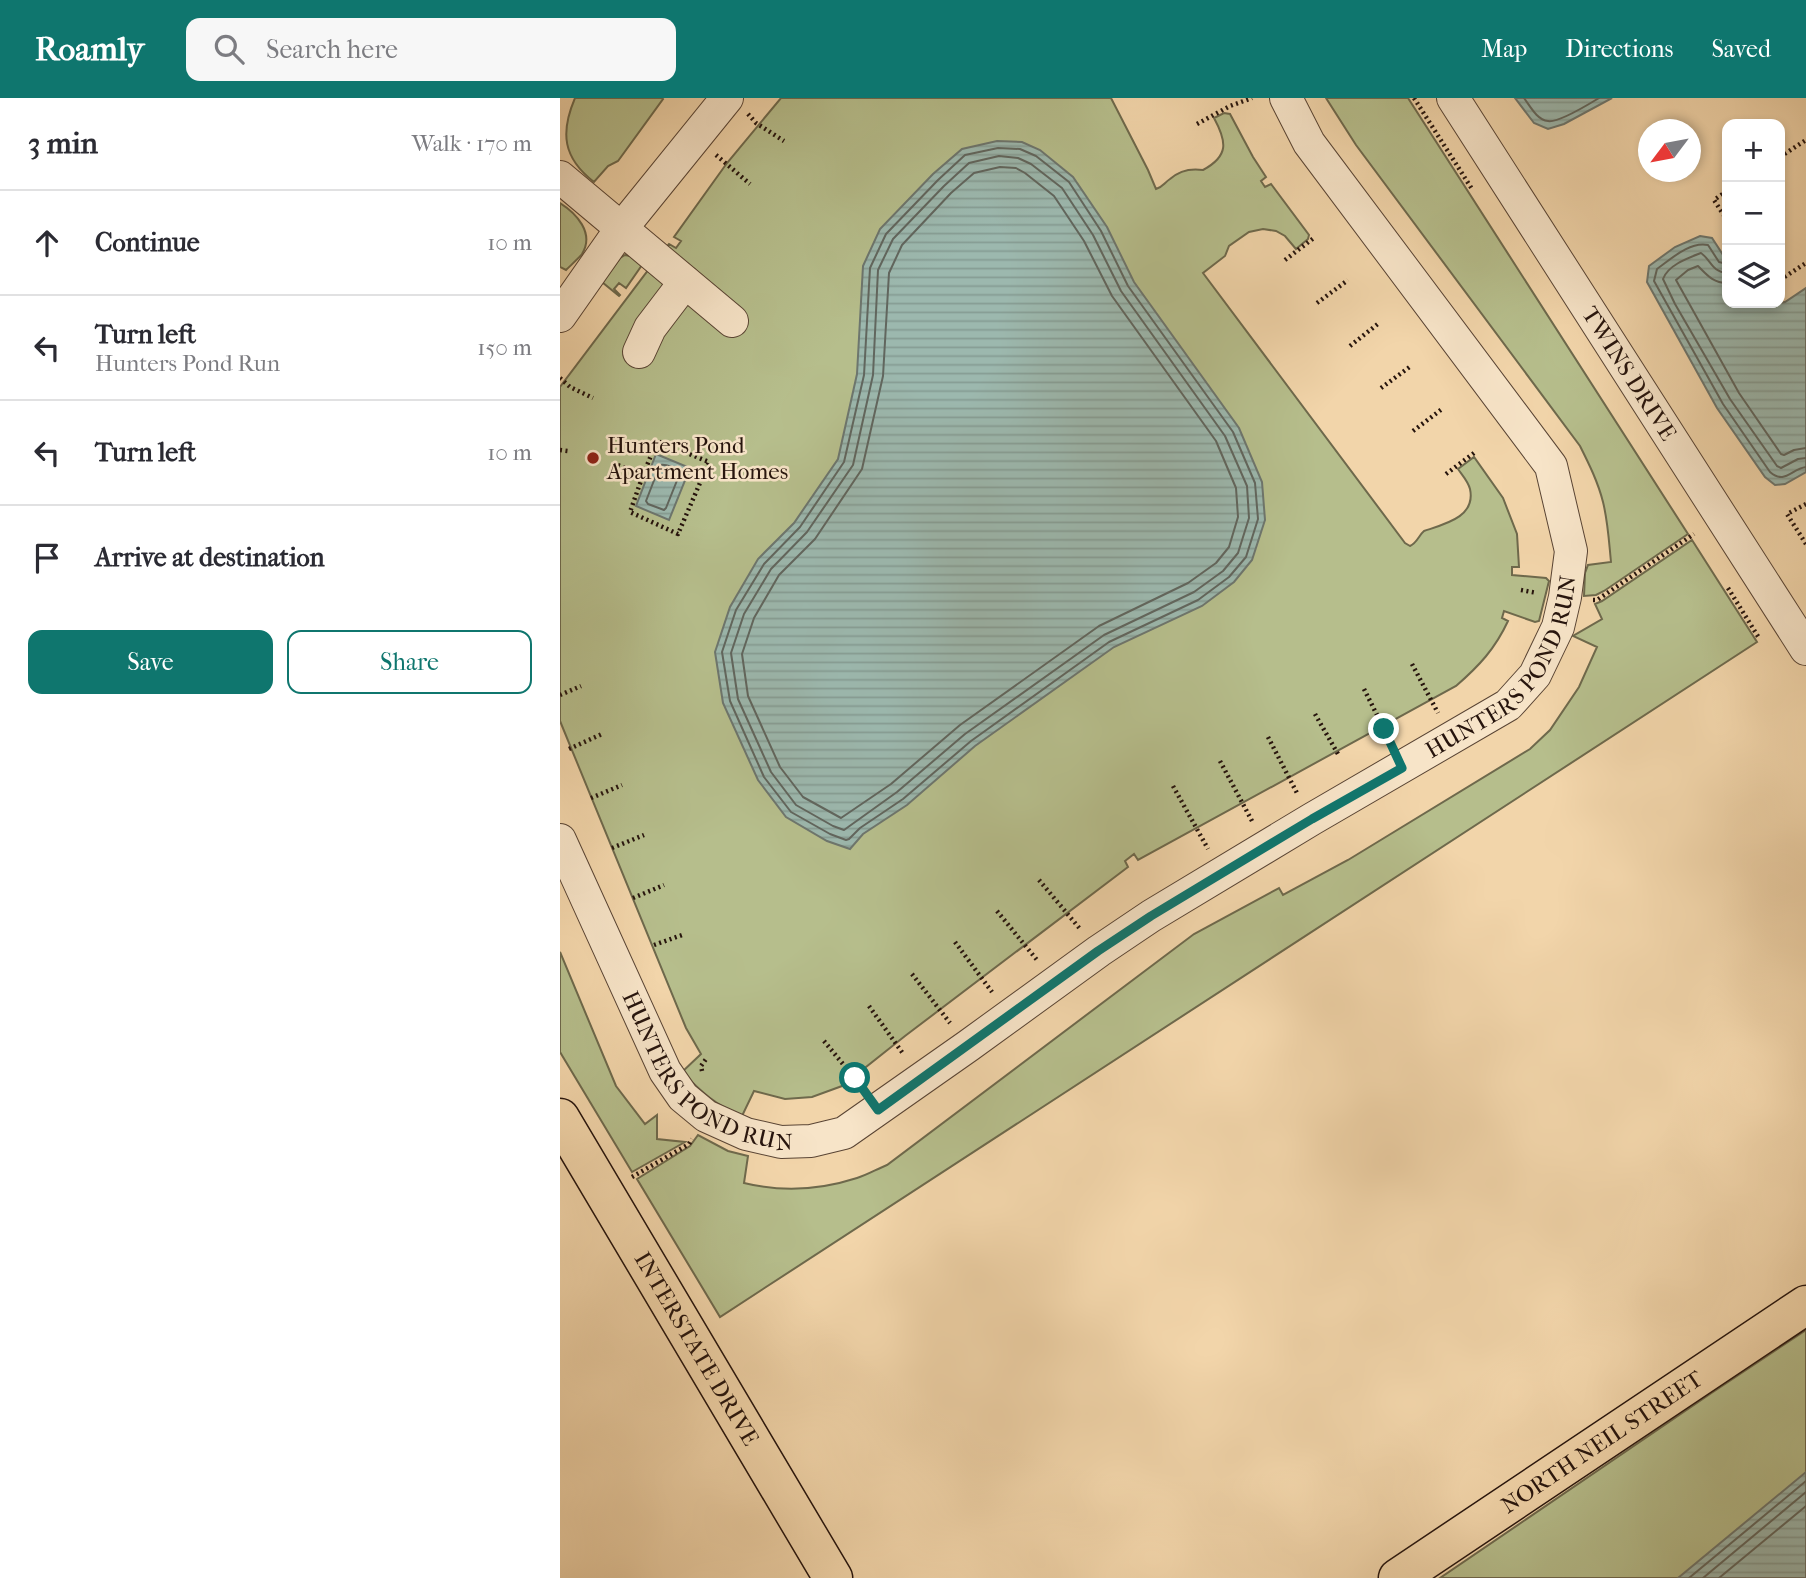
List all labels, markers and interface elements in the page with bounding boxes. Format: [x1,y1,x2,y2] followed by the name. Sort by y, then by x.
[186,18,676,81] search box
[35,30,144,69] text: Roamly
[210,30,248,68] icon: search
[266,34,398,65] text: Search here
[1481,35,1527,63] text: Map
[1565,35,1673,63] text: Directions
[1711,35,1771,63] text: Saved
[1638,119,1701,182] north arrow
[1722,119,1785,308] map controls
[1722,119,1785,182] button: +
[28,126,98,161] text: 3 min
[412,130,532,157] text: Walk · 170 m
[1722,182,1785,245] button: −
[28,224,66,262] icon: ahead
[95,227,200,258] text: Continue
[487,229,532,256] text: 10 m
[1722,245,1785,308] button: layers
[1577,301,1682,445] street label: TWINS DRIVE
[95,319,196,350] text: Turn left
[28,329,66,367] icon: left
[477,334,532,361] text: 150 m
[95,350,280,377] text: Hunters Pond Run
[606,432,788,485] place label: Hunters Pond Apartment Homes
[28,434,66,472] icon: left
[95,437,196,468] text: Turn left
[487,439,532,466] text: 10 m
[585,450,601,466] marker: Hunters Pond Apartment Homes
[28,539,66,577] icon: arrive
[95,542,325,573] text: Arrive at destination
[1420,574,1581,764] street label: HUNTERS POND RUN
[28,630,273,694] button: Save
[287,630,532,694] button: Share
[1368,713,1399,744] route end
[617,987,793,1156] street label: HUNTERS POND RUN
[839,1062,870,1093] route start
[629,1247,765,1450] street label: INTERSTATE DRIVE
[1496,1364,1708,1519] street label: NORTH NEIL STREET

